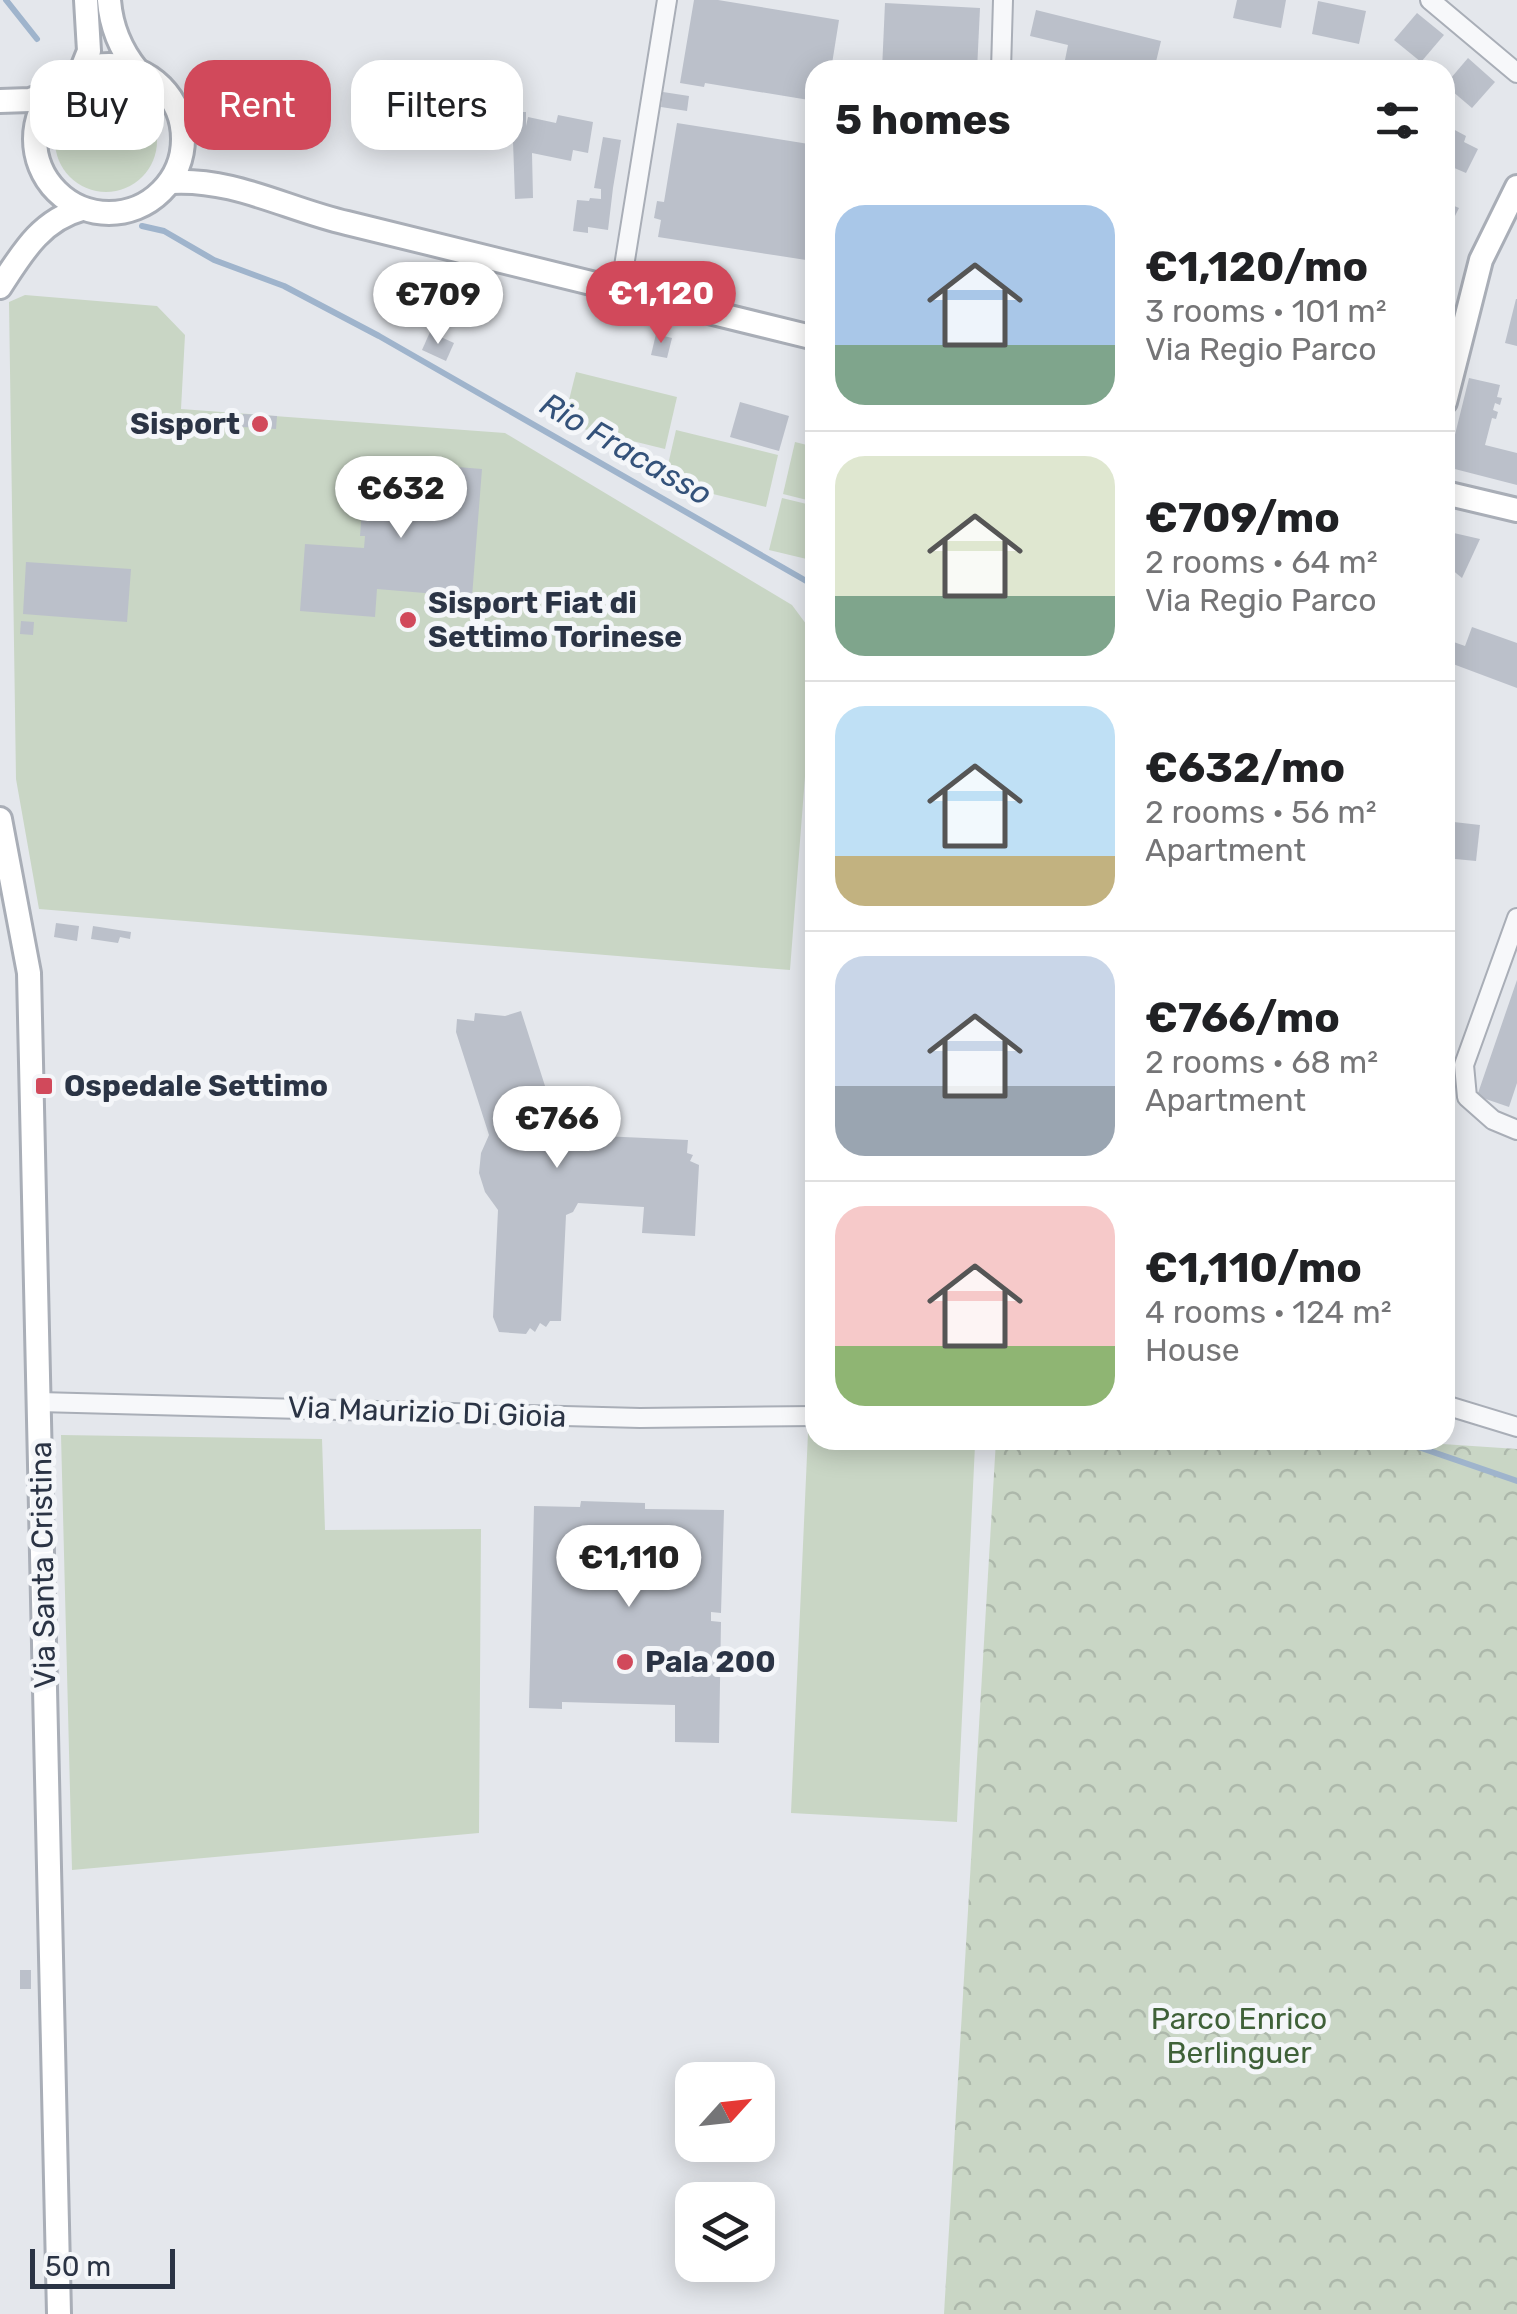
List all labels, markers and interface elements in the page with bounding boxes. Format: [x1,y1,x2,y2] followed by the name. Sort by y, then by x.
[30,60,164,150] chip: Buy
[184,60,331,150] chip: Rent
[351,60,523,150] chip: Filters
[1370,93,1425,148] icon: filters
[835,95,1011,145] text: 5 homes
[1145,242,1368,292] text: €1,120/mo
[915,245,1035,365] icon: home
[580,261,742,346] pin: €1,120
[379,262,497,347] pin: €709
[608,274,714,312] text: €1,120
[395,275,481,313] text: €709
[1145,292,1387,330] text: 3 rooms · 101 m²
[1145,330,1377,368] text: Via Regio Parco
[534,385,718,513] water label: Rio Fracasso
[130,406,240,442] place label: Sisport
[249,413,271,435] marker: Sisport
[342,456,460,541] pin: €632
[357,469,445,507] text: €632
[1145,493,1340,543] text: €709/mo
[915,496,1035,616] icon: home
[1145,543,1378,581] text: 2 rooms · 64 m²
[1145,581,1377,619] text: Via Regio Parco
[428,585,682,655] place label: Sisport Fiat di Settimo Torinese
[397,609,419,631] marker: Sisport Fiat di Settimo Torinese
[1145,743,1345,793] text: €632/mo
[915,746,1035,866] icon: home
[1145,793,1377,831] text: 2 rooms · 56 m²
[1145,831,1306,869] text: Apartment
[1145,993,1340,1043] text: €766/mo
[915,996,1035,1116] icon: home
[1145,1043,1378,1081] text: 2 rooms · 68 m²
[64,1068,328,1104] place label: Ospedale Settimo
[33,1075,55,1097] marker: Ospedale Settimo
[1145,1081,1306,1119] text: Apartment
[498,1086,616,1171] pin: €766
[515,1099,599,1137] text: €766
[1145,1243,1362,1293] text: €1,110/mo
[915,1246,1035,1366] icon: home
[1145,1293,1392,1331] text: 4 rooms · 124 m²
[1145,1331,1240,1369] text: House
[287,1389,567,1435] street label: Via Maurizio Di Gioia
[23,1441,63,1689] street label: Via Santa Cristina
[548,1525,710,1610] pin: €1,110
[578,1538,680,1576] text: €1,110
[645,1644,776,1680] place label: Pala 200
[614,1651,636,1673] marker: Pala 200
[1151,2001,1327,2071] park label: Parco Enrico Berlinguer
[675,2062,775,2162] north arrow
[675,2062,775,2282] map controls
[675,2182,775,2282] button: layers
[30,2244,175,2288] scale bar
[45,2250,111,2283] text: 50 m

